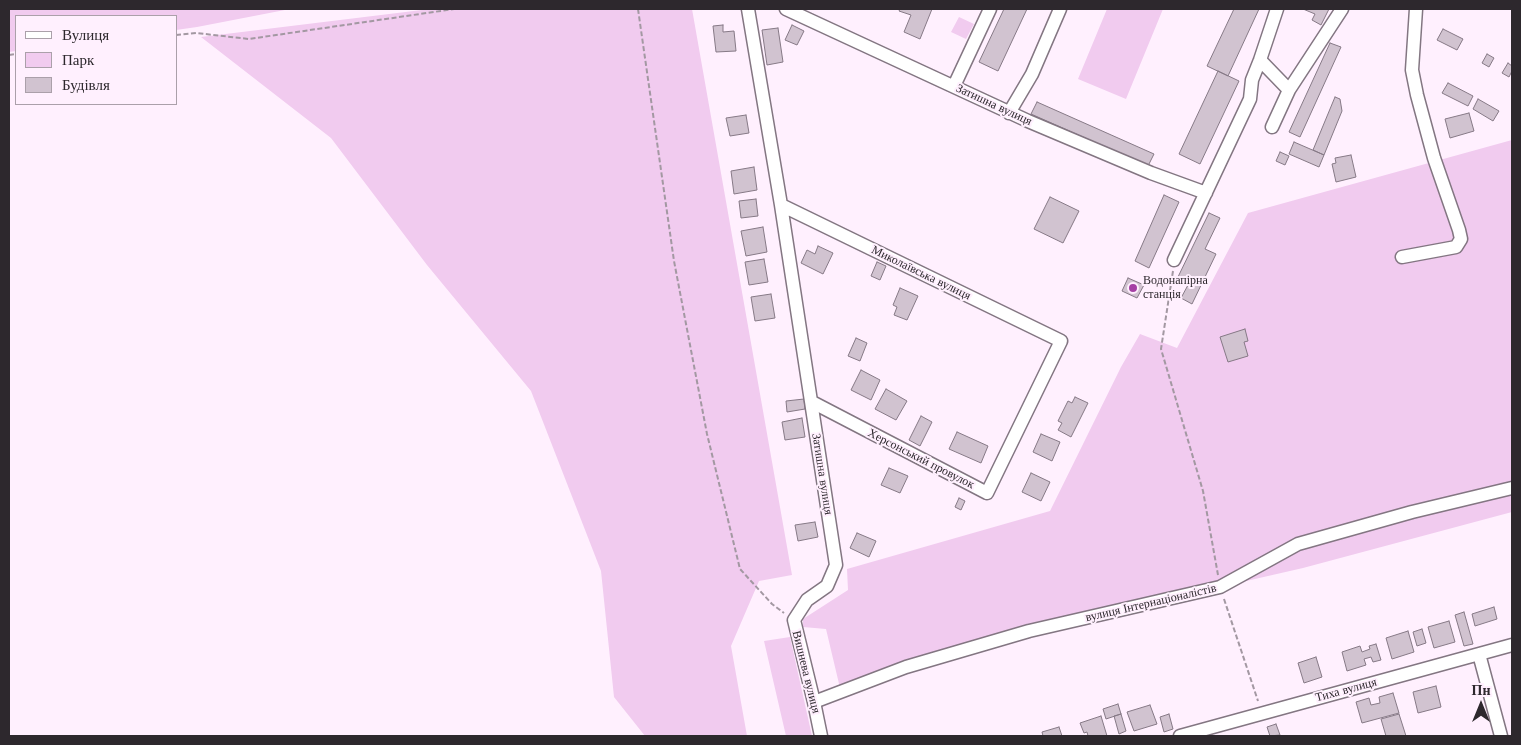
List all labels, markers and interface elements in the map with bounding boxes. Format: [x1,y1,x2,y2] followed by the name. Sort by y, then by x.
[15,15,178,105] legend
[62,25,109,44] text: Вулиця
[62,50,94,69] text: Парк
[62,75,110,94] text: Будівля
[954,81,1034,129] street label: Затишна вулиця
[869,243,973,303] street label: Миколаївська вулиця
[1143,274,1208,302] place label: Водонапірна станція
[1127,282,1139,294] marker: Водонапірна станція
[865,426,977,492] street label: Херсонський провулок
[808,432,836,516] street label: Затишна вулиця
[1084,581,1218,625] street label: вулиця Інтернаціоналістів
[789,629,823,715] street label: Вишнева вулиця
[1314,675,1378,705] street label: Тиха вулиця
[1456,680,1506,730] north arrow
[1472,681,1490,699] text: Пн

